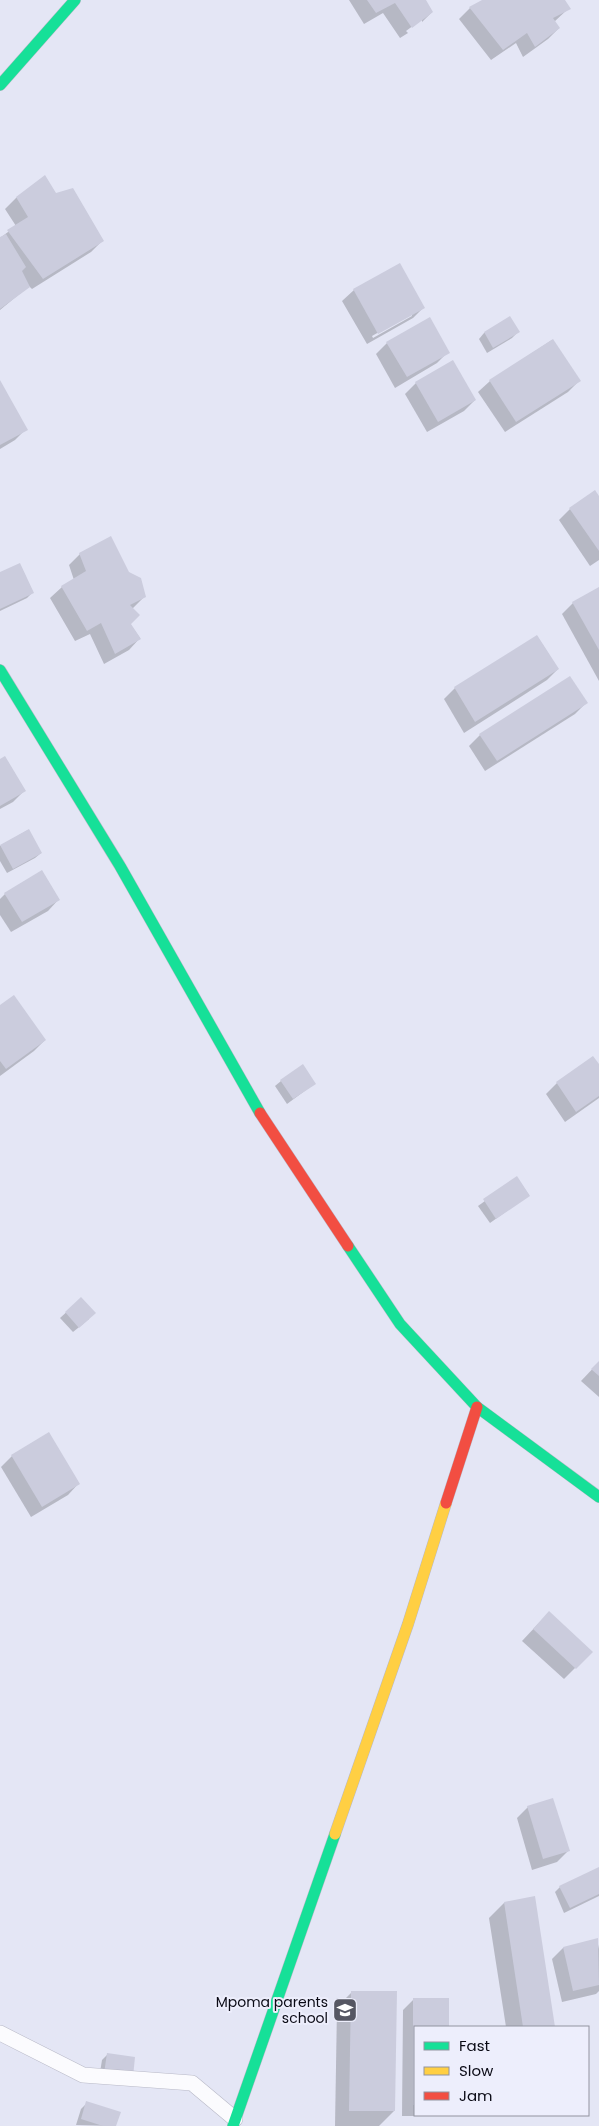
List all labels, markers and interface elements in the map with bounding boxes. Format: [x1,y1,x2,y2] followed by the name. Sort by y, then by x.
[216,1992,328,2028] place label: Mpoma parents school
[332,1997,358,2023] school or university icon: Mpoma parents school
[414,2026,589,2116] legend
[459,2035,490,2056] text: Fast
[459,2060,494,2081] text: Slow
[459,2085,493,2106] text: Jam

